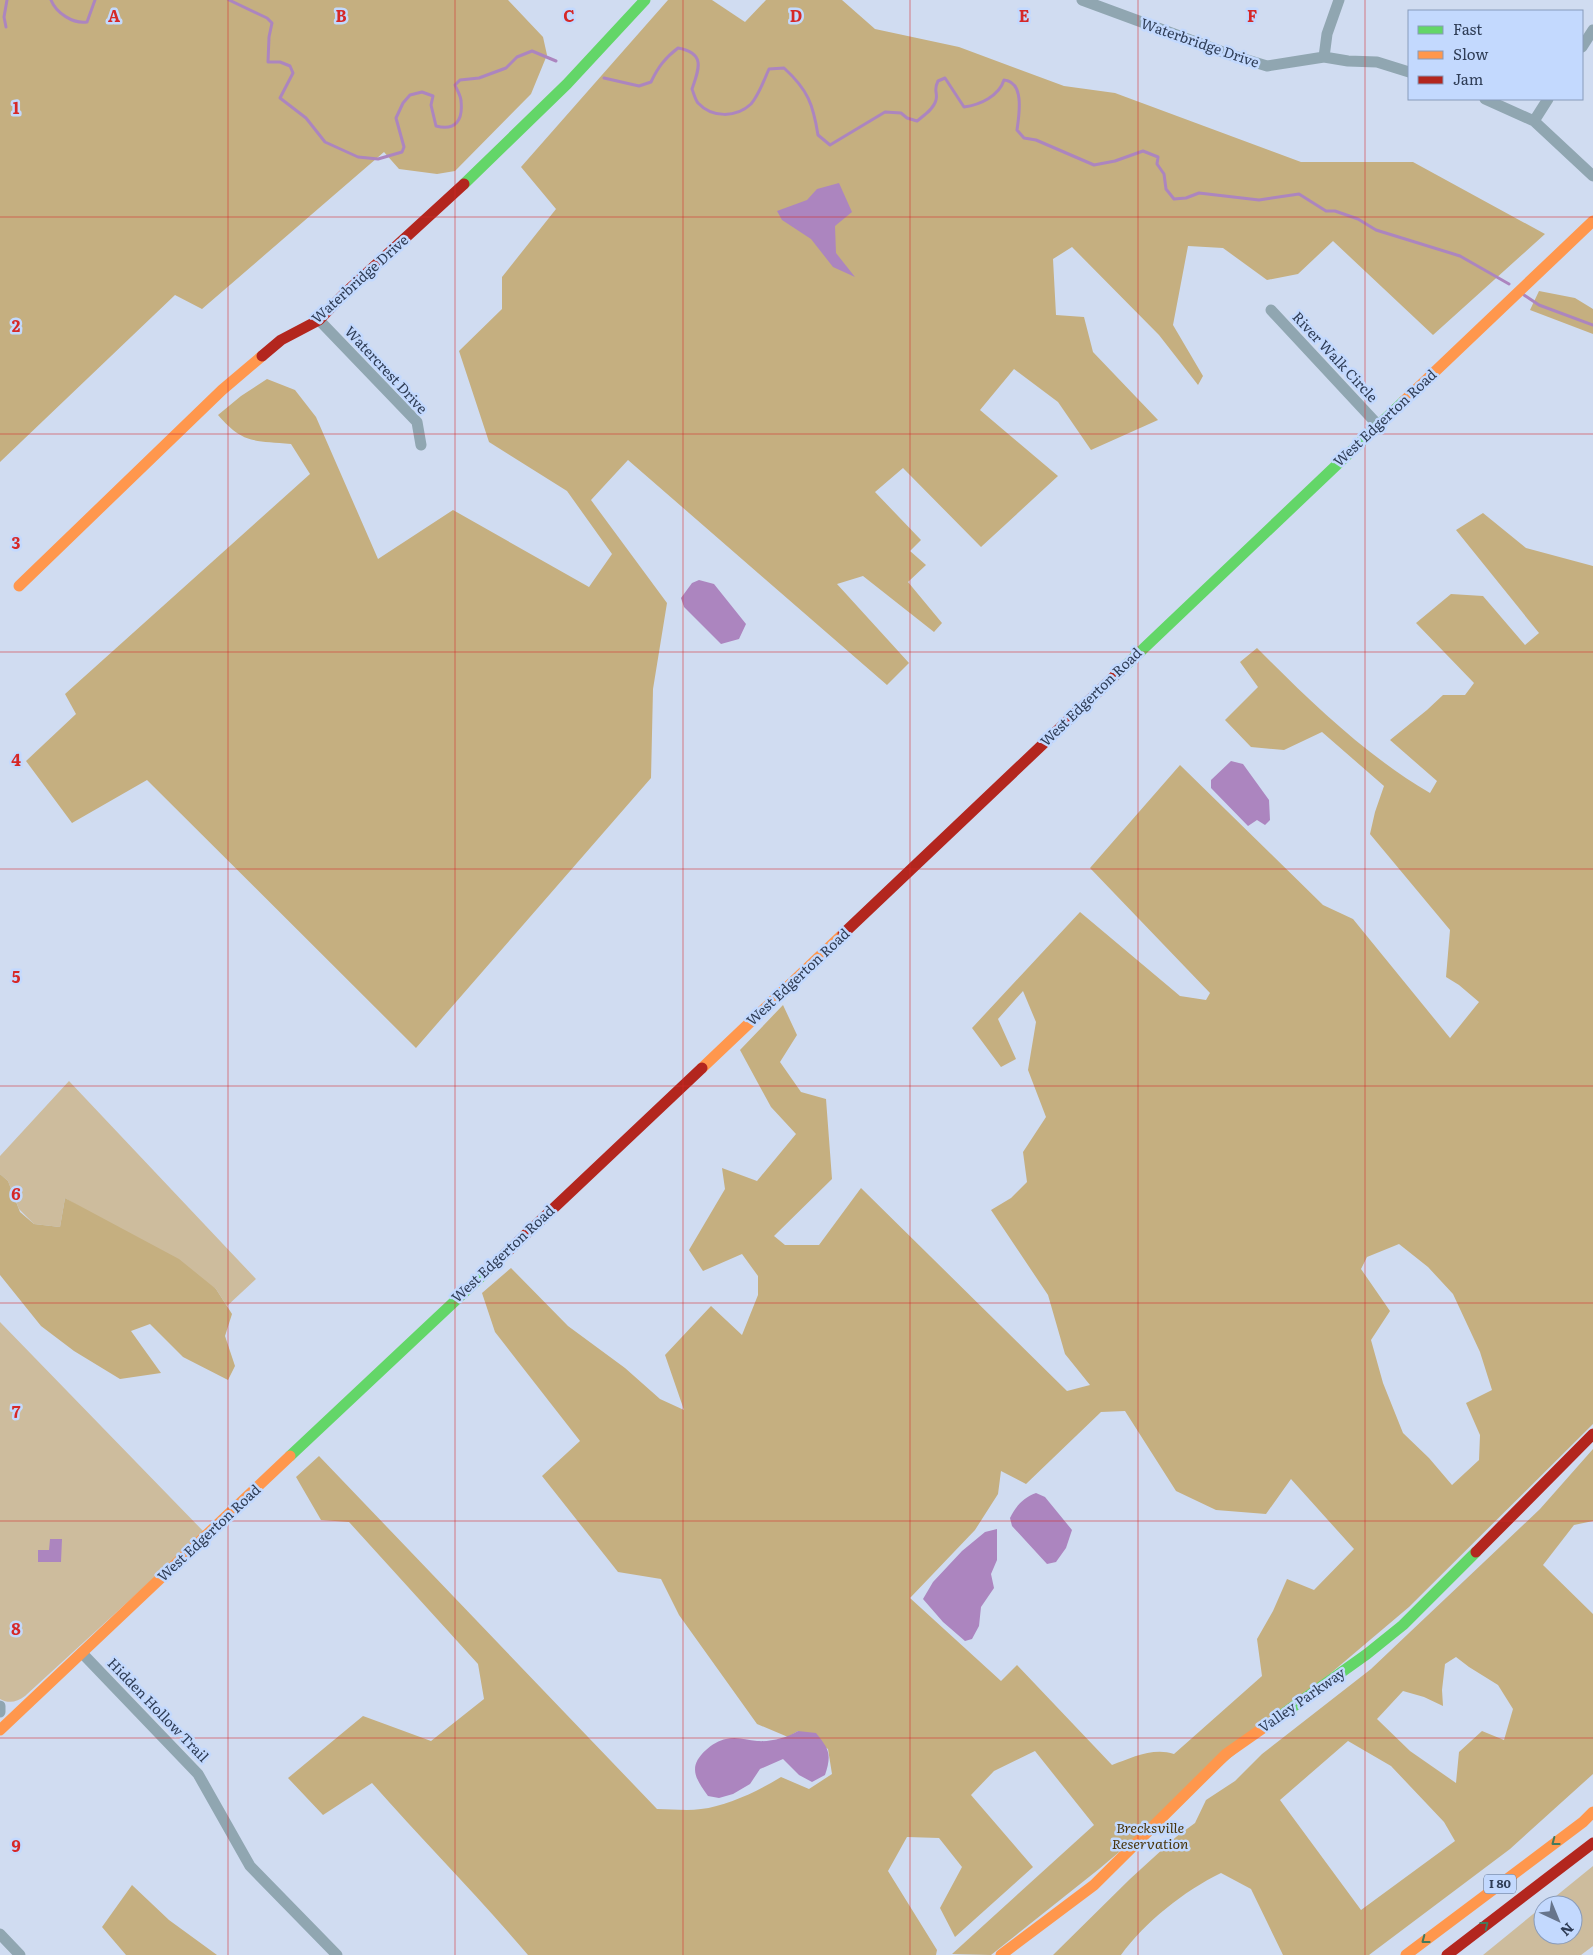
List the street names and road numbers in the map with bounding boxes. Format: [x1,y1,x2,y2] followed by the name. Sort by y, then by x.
[1139,12,1262,72] street label: Waterbridge Drive
[307,229,412,327] street label: Waterbridge Drive
[1288,307,1383,406] street label: River Walk Circle
[341,321,433,418] street label: Watercrest Drive
[1328,364,1441,470] street label: West Edgerton Road
[1035,642,1146,750] street label: West Edgerton Road
[741,923,854,1029] street label: West Edgerton Road
[446,1200,559,1306] street label: West Edgerton Road
[152,1479,265,1585] street label: West Edgerton Road
[104,1653,214,1766] street label: Hidden Hollow Trail
[1254,1661,1349,1736] street label: Valley Parkway
[1484,1875,1516,1894] road number: I 80

